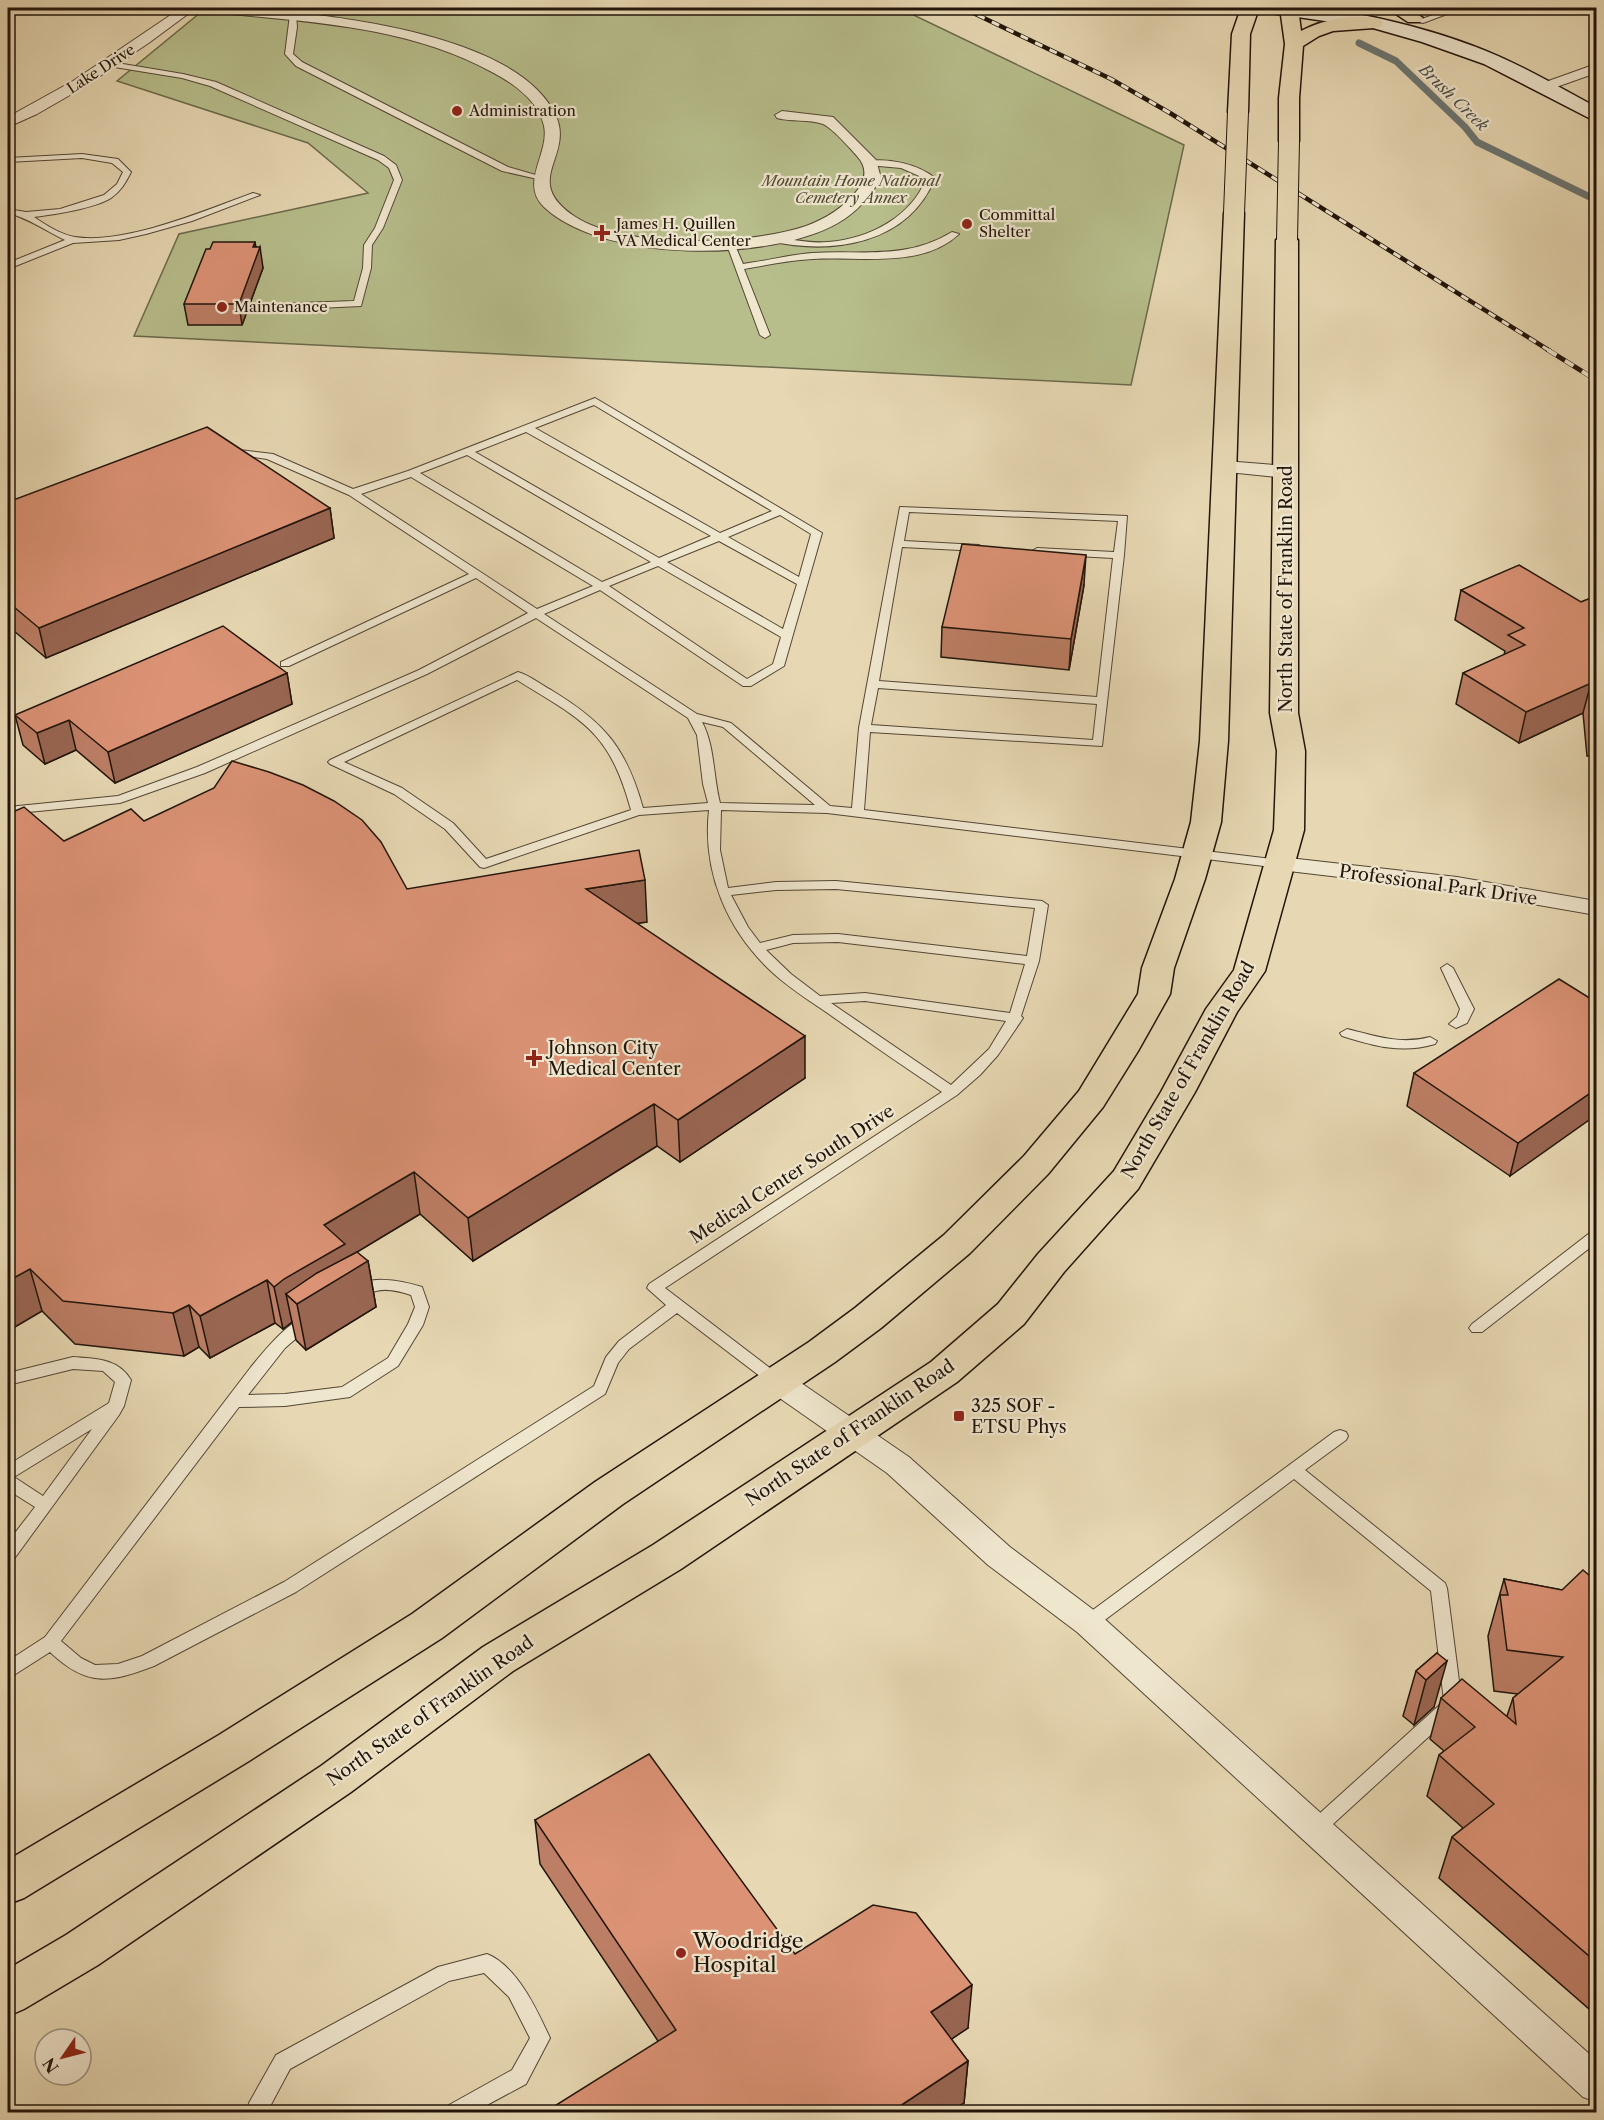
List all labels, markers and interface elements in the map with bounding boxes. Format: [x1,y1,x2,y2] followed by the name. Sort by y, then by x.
[63,40,138,98] street label: Lake Drive
[1414,58,1493,135] water label: Brush Creek
[468,101,576,120] place label: Administration
[450,104,464,118] marker: Administration
[760,171,942,207] park label: Mountain Home National Cemetery Annex
[979,205,1056,241] place label: Committal Shelter
[614,214,751,250] place label: James H. Quillen VA Medical Center
[960,217,974,231] marker: Committal Shelter
[593,224,611,242] marker: James H. Quillen VA Medical Center
[234,297,328,316] place label: Maintenance
[215,300,229,314] marker: Maintenance
[1275,465,1297,713] street label: North State of Franklin Road
[1337,860,1539,910] street label: Professional Park Drive
[1117,957,1259,1183] street label: North State of Franklin Road
[545,1037,681,1080] place label: Johnson City Medical Center
[525,1049,543,1067] marker: Johnson City Medical Center
[686,1100,898,1248] street label: Medical Center South Drive
[741,1355,959,1511] street label: North State of Franklin Road
[971,1395,1067,1438] place label: 325 SOF - ETSU Phys
[952,1409,966,1423] marker: 325 SOF - ETSU Phys
[322,1631,538,1791] street label: North State of Franklin Road
[692,1928,804,1977] place label: Woodridge Hospital
[674,1946,688,1960] marker: Woodridge Hospital
[33,2027,93,2087] north arrow
[38,2054,63,2077] text: N

